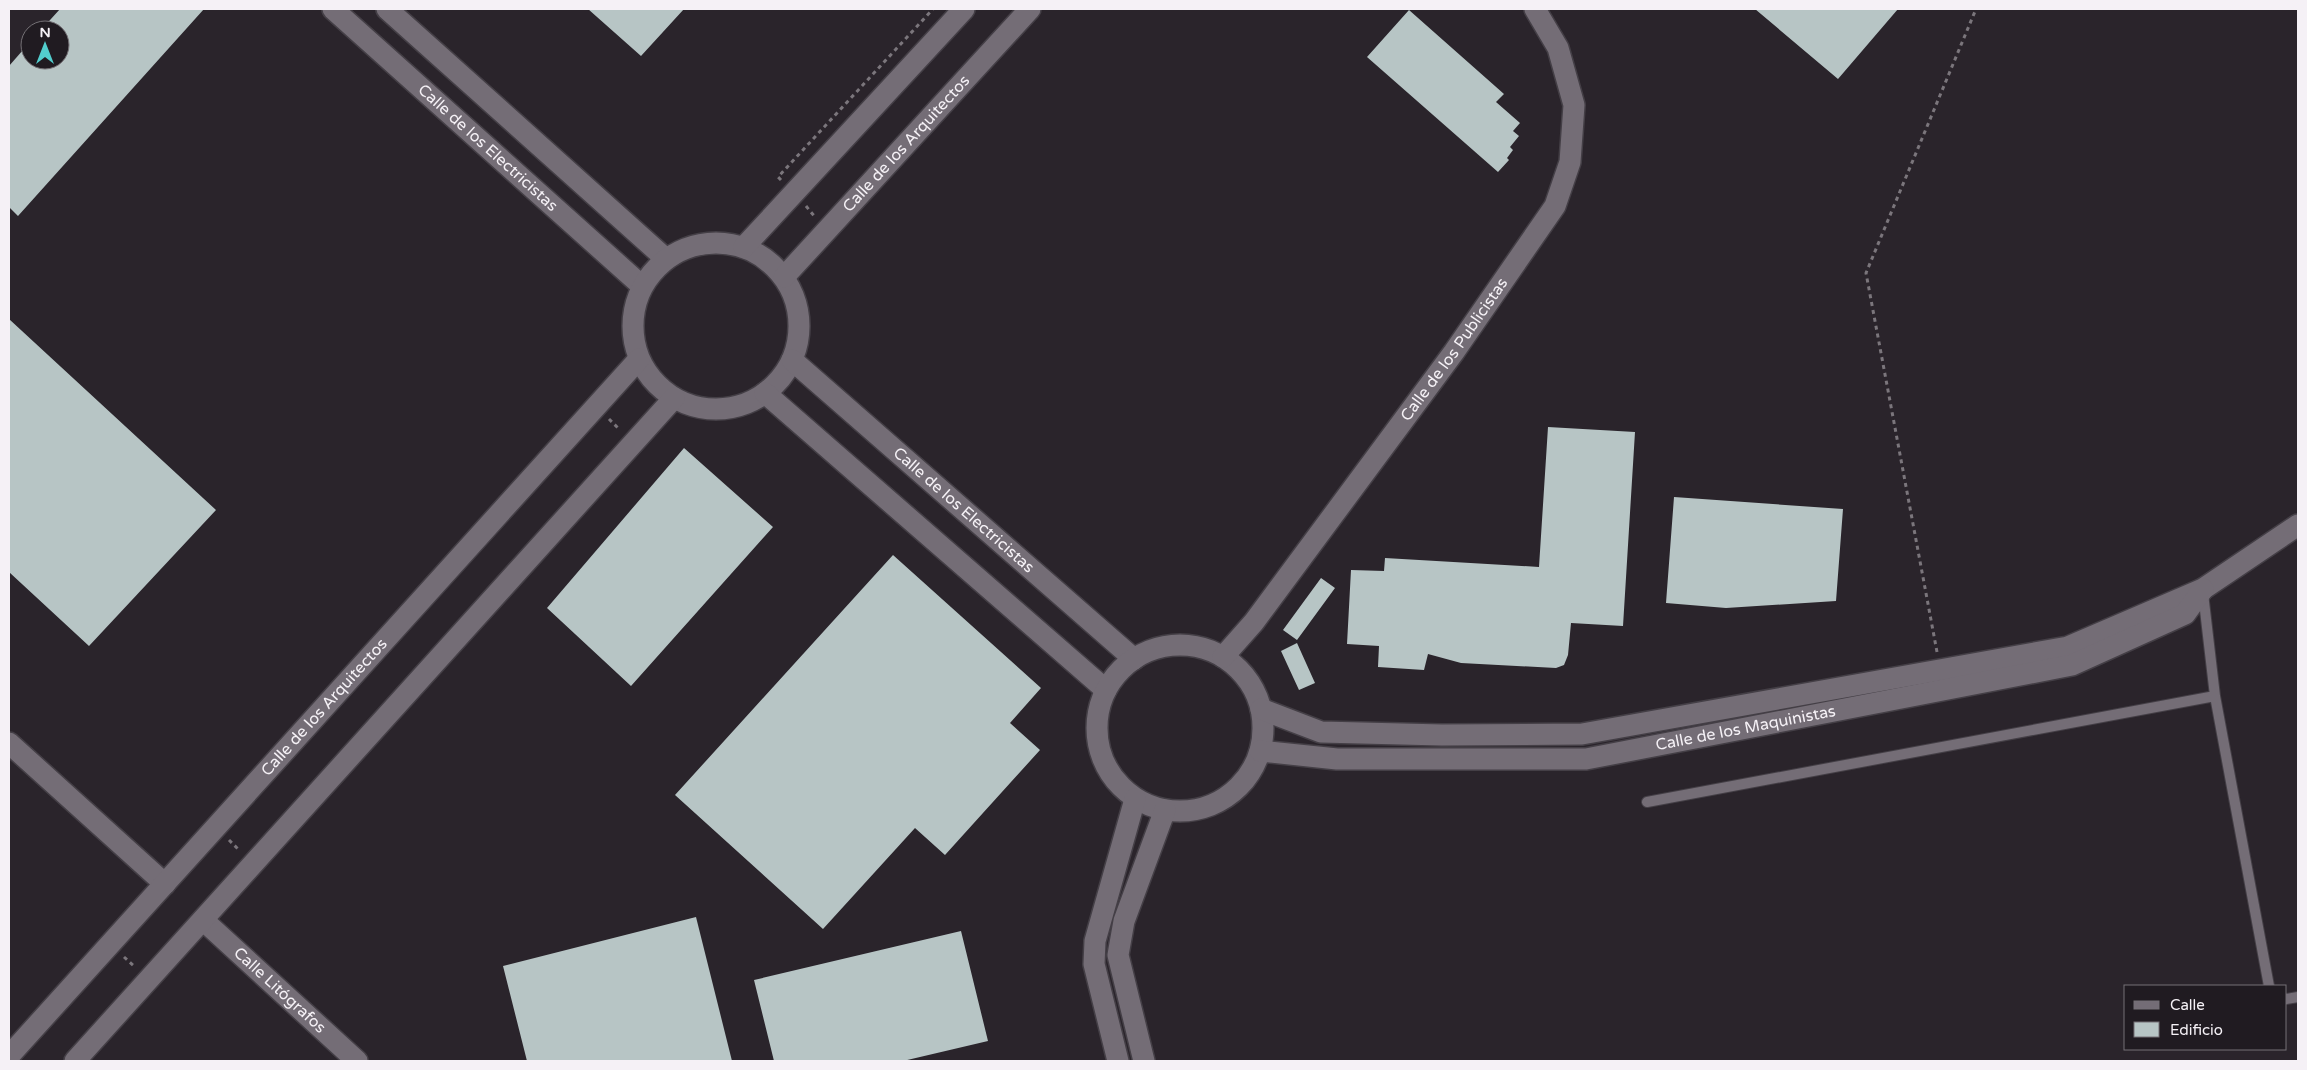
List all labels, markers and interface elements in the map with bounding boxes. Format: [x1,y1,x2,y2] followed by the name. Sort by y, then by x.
[20,20,70,70] north arrow
[39,24,51,41] text: N
[839,71,974,216] street label: Calle de los Arquitectos
[414,80,562,216] street label: Calle de los Electricistas
[1396,274,1512,425] street label: Calle de los Publicistas
[889,443,1038,577] street label: Calle de los Electricistas
[257,634,392,780] street label: Calle de los Arquitectos
[1654,701,1837,755] street label: Calle de los Maquinistas
[229,943,330,1038] street label: Calle Litógrafos
[2124,985,2287,1050] legend
[2170,996,2205,1014] text: Calle
[2170,1021,2223,1039] text: Edificio

